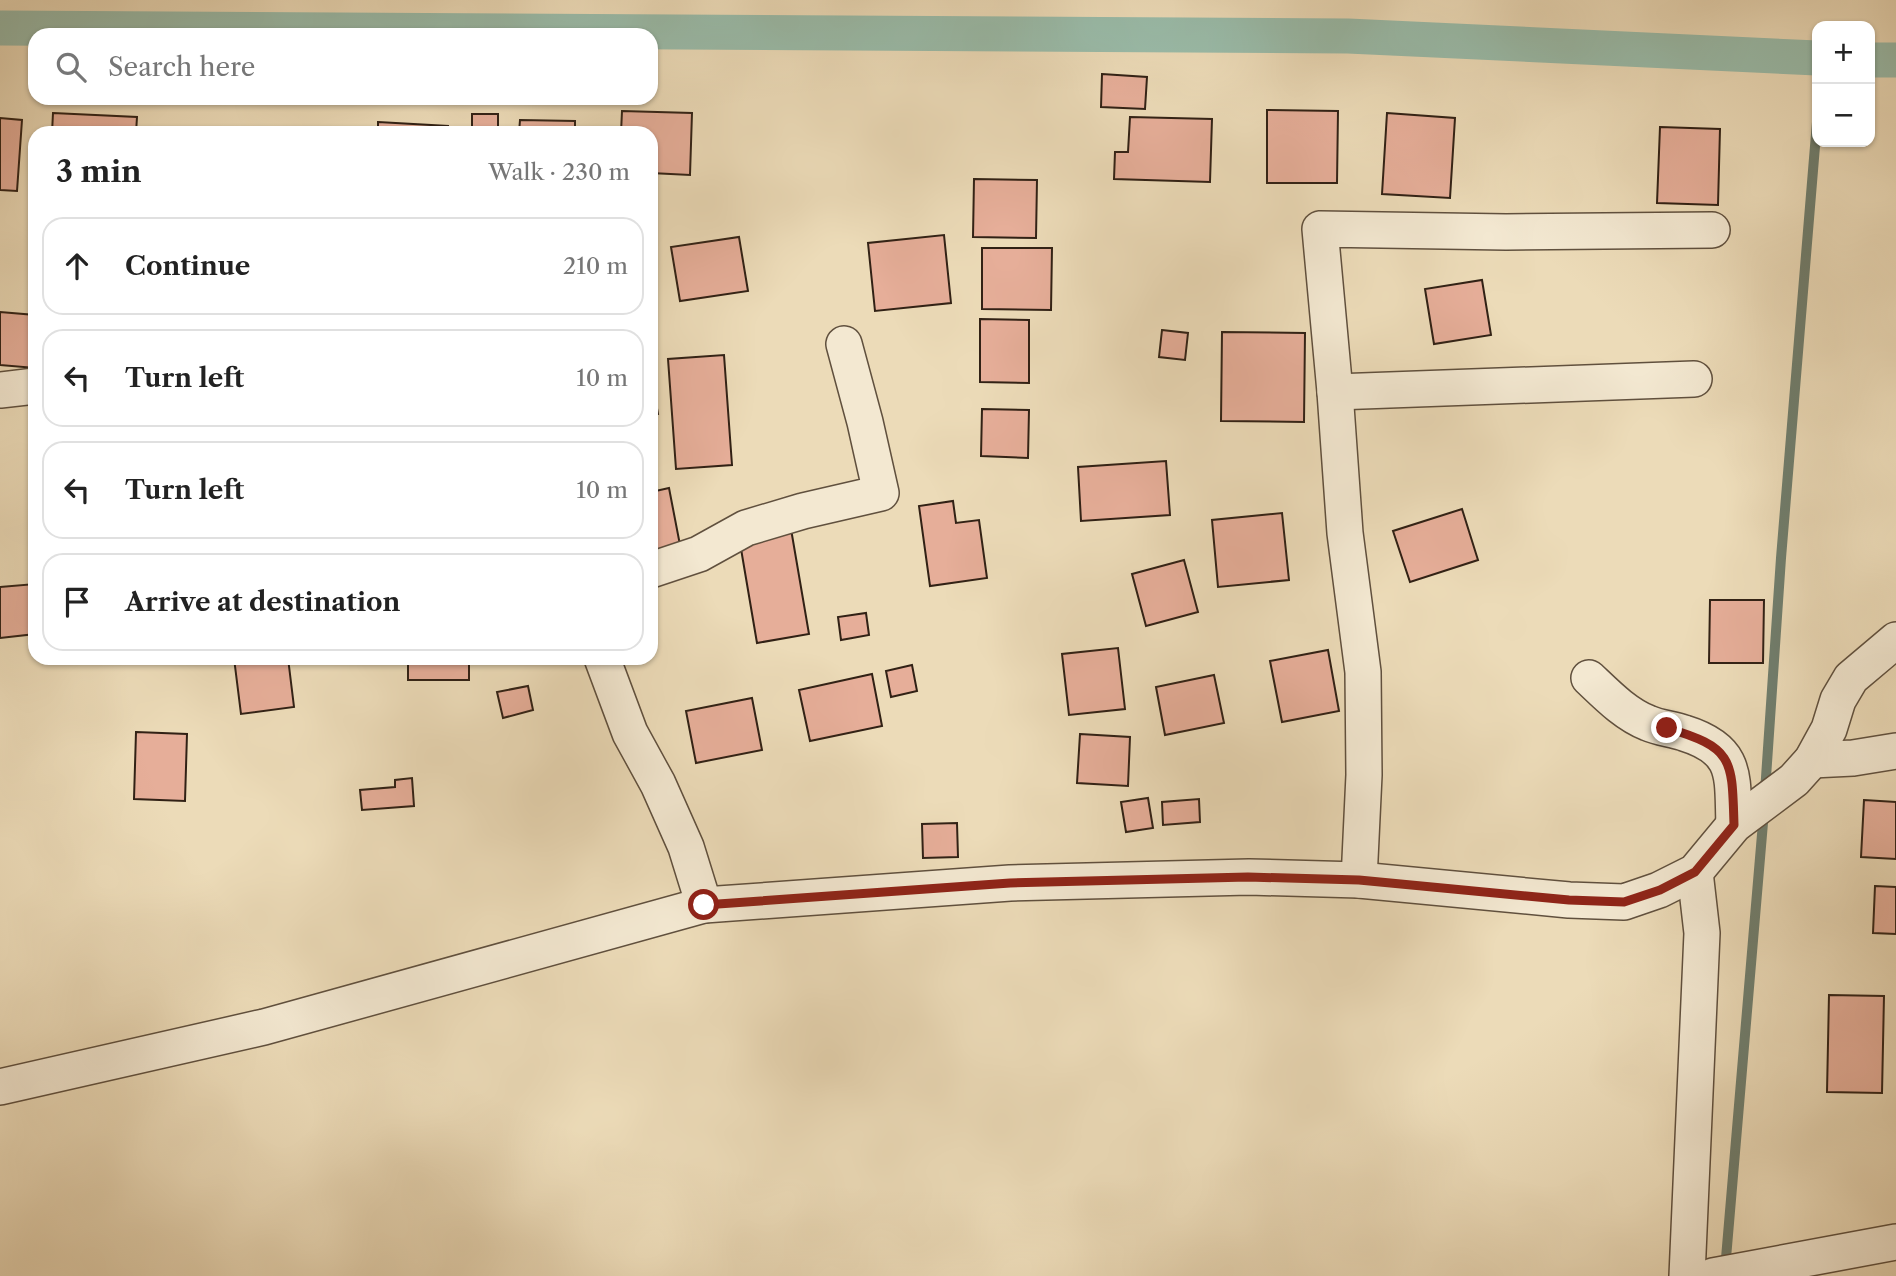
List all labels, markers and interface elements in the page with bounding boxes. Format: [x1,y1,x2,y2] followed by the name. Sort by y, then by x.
[1812,21,1875,147] map controls
[1812,21,1875,84] button: +
[28,28,658,105] search box
[52,48,90,86] icon: search
[108,51,255,83] text: Search here
[1812,84,1875,147] button: −
[56,153,142,190] text: 3 min
[488,158,630,186] text: Walk · 230 m
[58,247,96,285] icon: ahead
[125,250,250,282] text: Continue
[563,252,628,280] text: 210 m
[58,359,96,397] icon: left
[125,362,244,394] text: Turn left
[576,364,628,392] text: 10 m
[58,471,96,509] icon: left
[125,474,244,506] text: Turn left
[576,476,628,504] text: 10 m
[58,583,96,621] icon: arrive
[125,586,400,618] text: Arrive at destination
[1651,712,1682,743] route end
[688,889,719,920] route start

